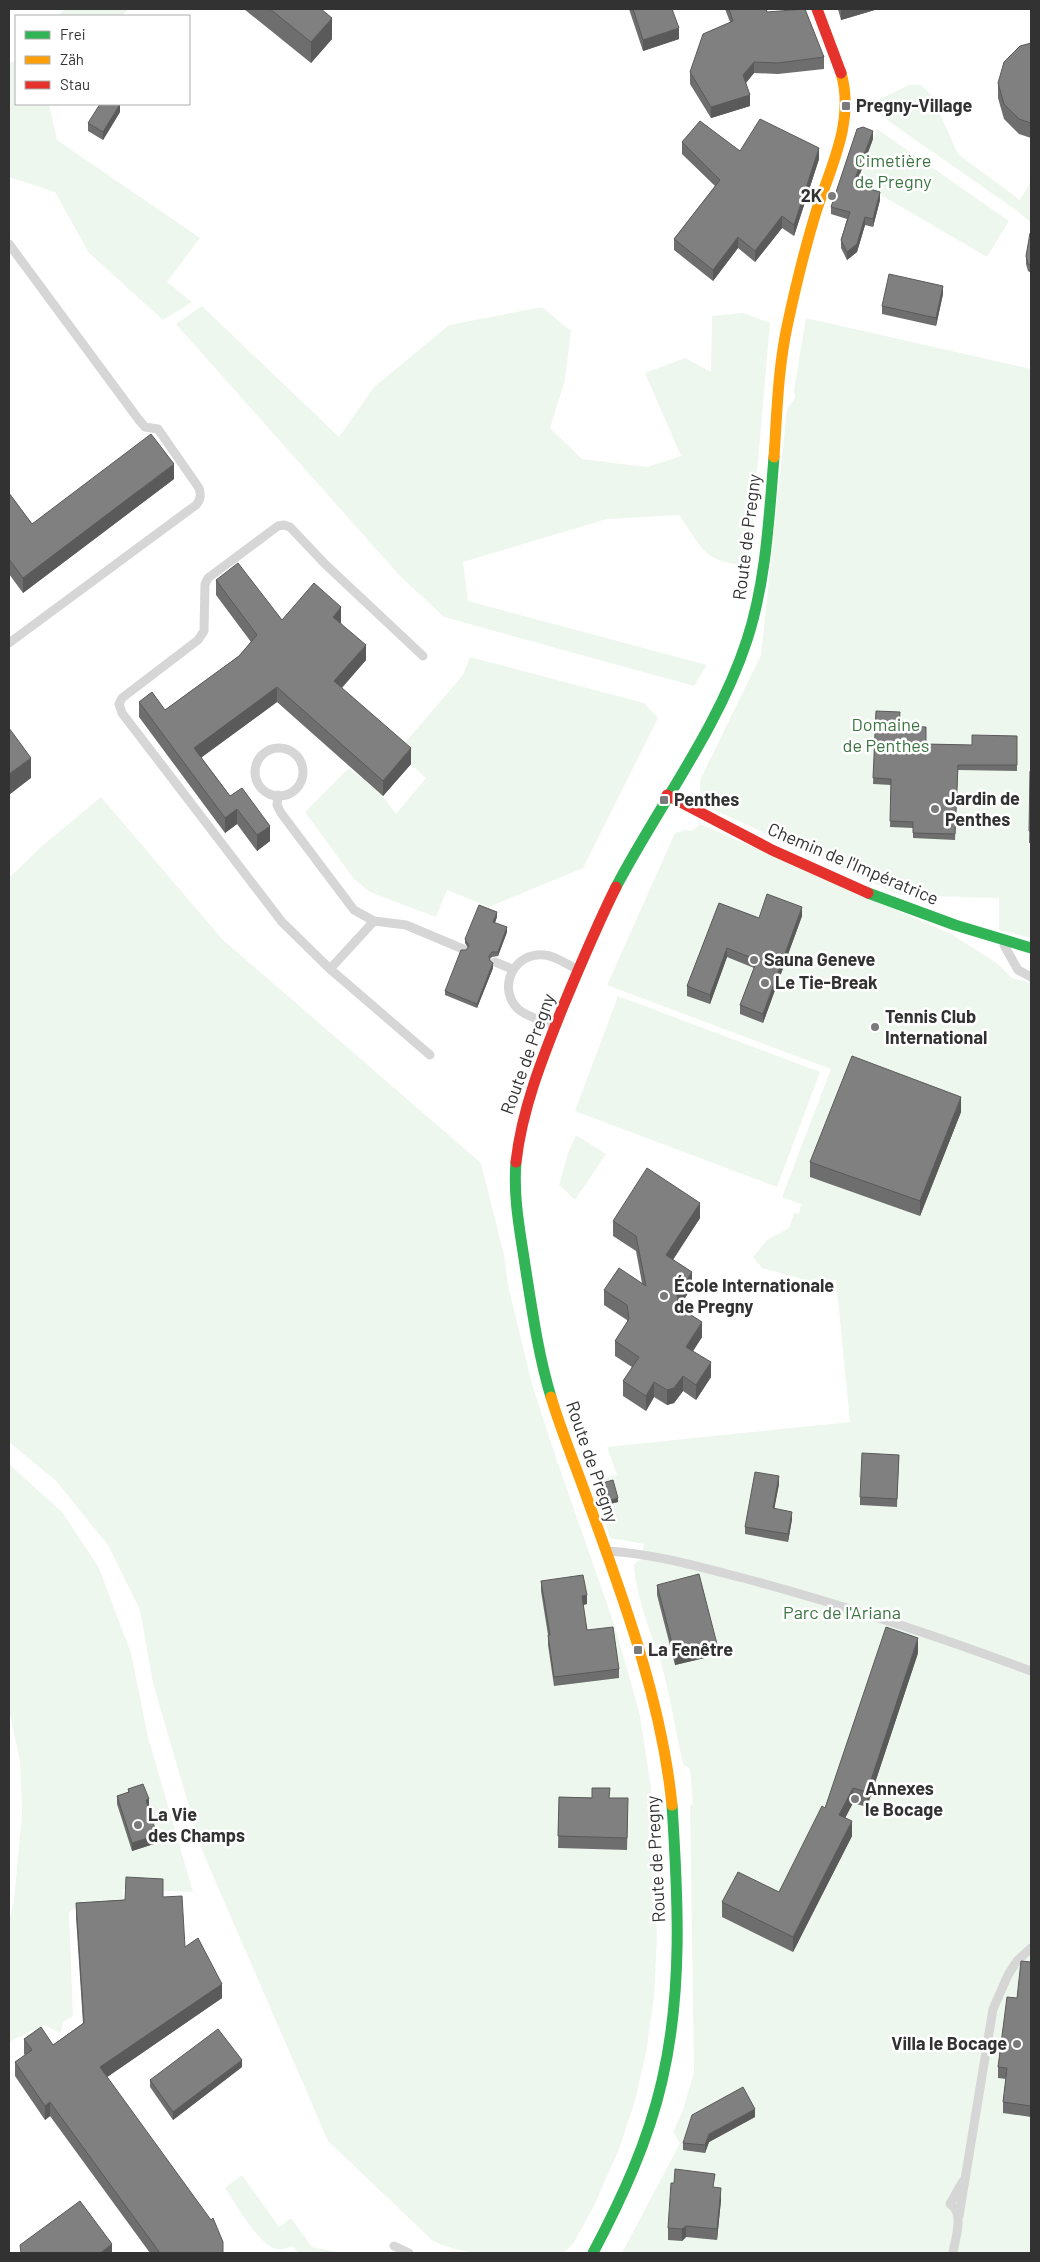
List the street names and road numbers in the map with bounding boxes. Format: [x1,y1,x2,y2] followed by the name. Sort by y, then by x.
[727,472,765,601] street label: Route de Pregny
[765,817,942,909] street label: Chemin de l'Impératrice
[495,990,559,1117] street label: Route de Pregny
[562,1398,624,1525] street label: Route de Pregny
[641,1795,669,1923] street label: Route de Pregny

